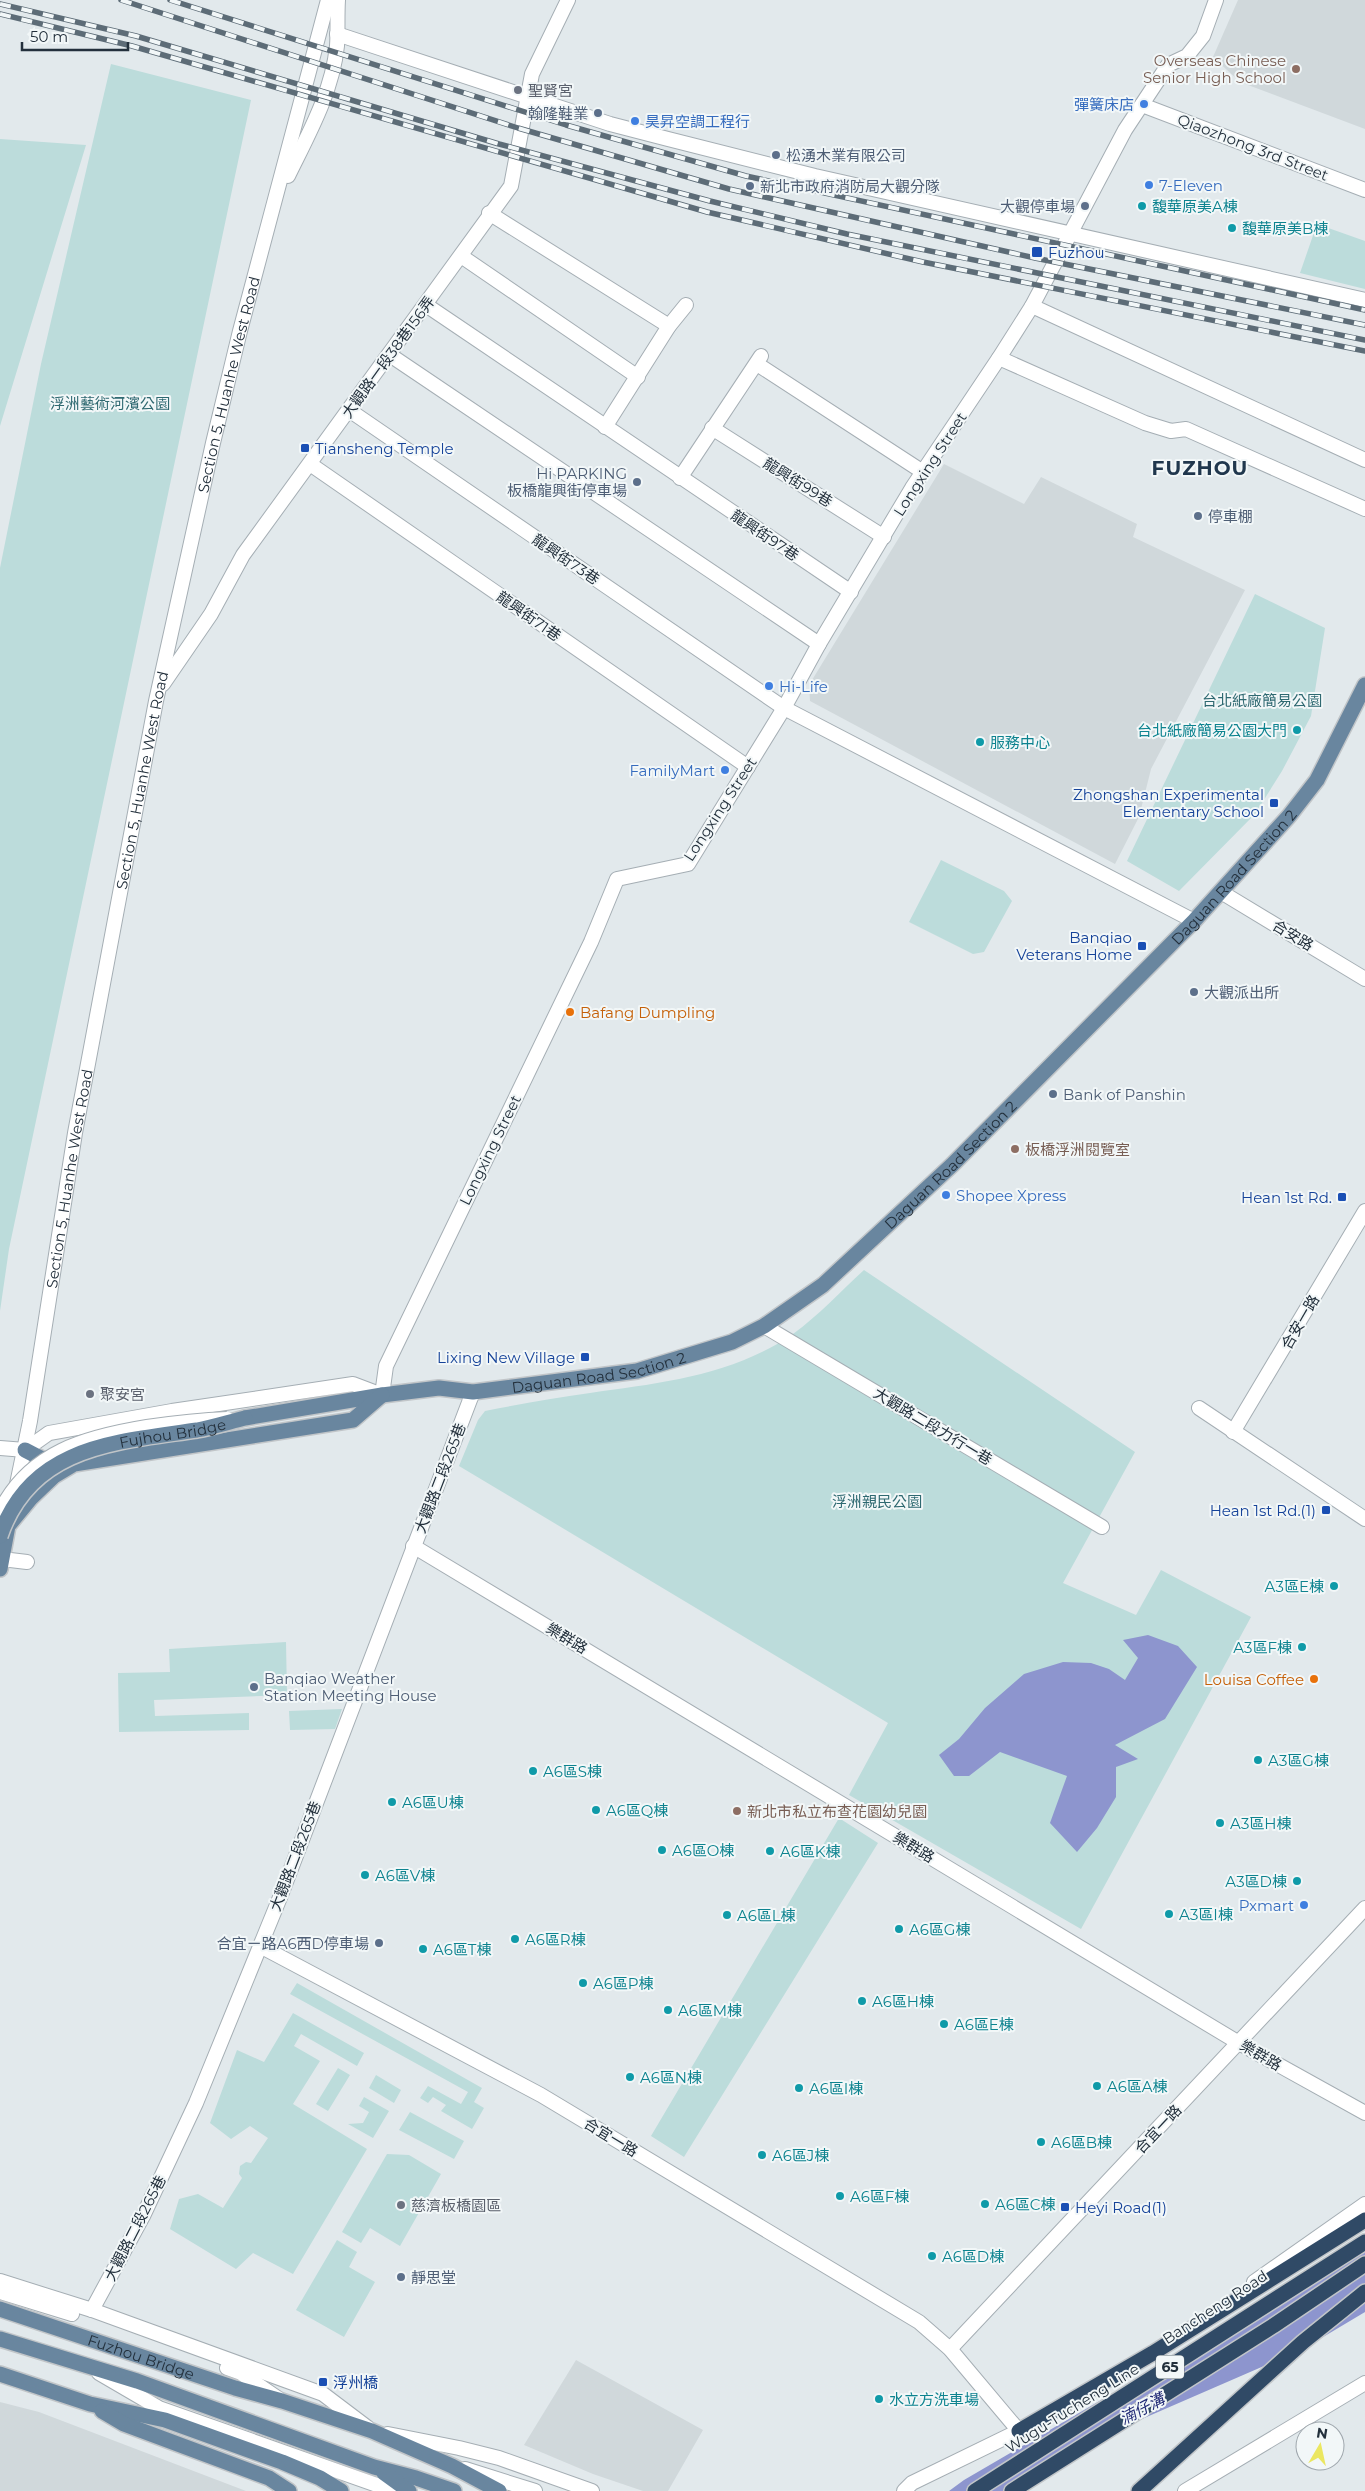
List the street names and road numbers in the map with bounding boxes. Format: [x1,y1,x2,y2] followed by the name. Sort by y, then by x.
[1175,109,1331,185] street label: Qiaozhong 3rd Street
[193,274,264,495] street label: Section 5, Huanhe West Road
[337,292,439,422] street label: 大觀路一段38巷156弄
[889,408,971,520] street label: Longxing Street
[760,453,836,511] street label: 龍興街99巷
[727,505,803,565] street label: 龍興街97巷
[529,530,603,588] street label: 龍興街73巷
[493,587,565,645] street label: 龍興街71巷
[111,669,172,891] street label: Section 5, Huanhe West Road
[679,753,761,865] street label: Longxing Street
[1167,805,1300,948] street label: Daguan Road Section 2
[1269,915,1317,955] street label: 合安路
[41,1067,96,1290] street label: Section 5, Huanhe West Road
[455,1092,525,1208] street label: Longxing Street
[880,1096,1020,1233] street label: Daguan Road Section 2
[1277,1291,1323,1353] street label: 合安一路
[511,1347,688,1396] street label: Daguan Road Section 2
[870,1383,996,1469] street label: 大觀路二段力行一巷
[117,1414,228,1451] street label: Fujhou Bridge
[410,1420,470,1536] street label: 大觀路二段265巷
[543,1618,591,1658] street label: 樂群路
[265,1798,325,1914] street label: 大觀路二段265巷
[890,1827,938,1867] street label: 樂群路
[1237,2036,1285,2074] street label: 樂群路
[1131,2101,1185,2157] street label: 合宜一路
[580,2113,642,2161] street label: 合宜一路
[100,2172,170,2284] street label: 大觀路二段265巷
[1159,2266,1271,2348] street label: Bancheng Road
[85,2330,197,2383] street label: Fuzhou Bridge
[1156,2356,1184,2378] road number: 65
[1002,2359,1142,2457] street label: Wugu-Tucheng Line

